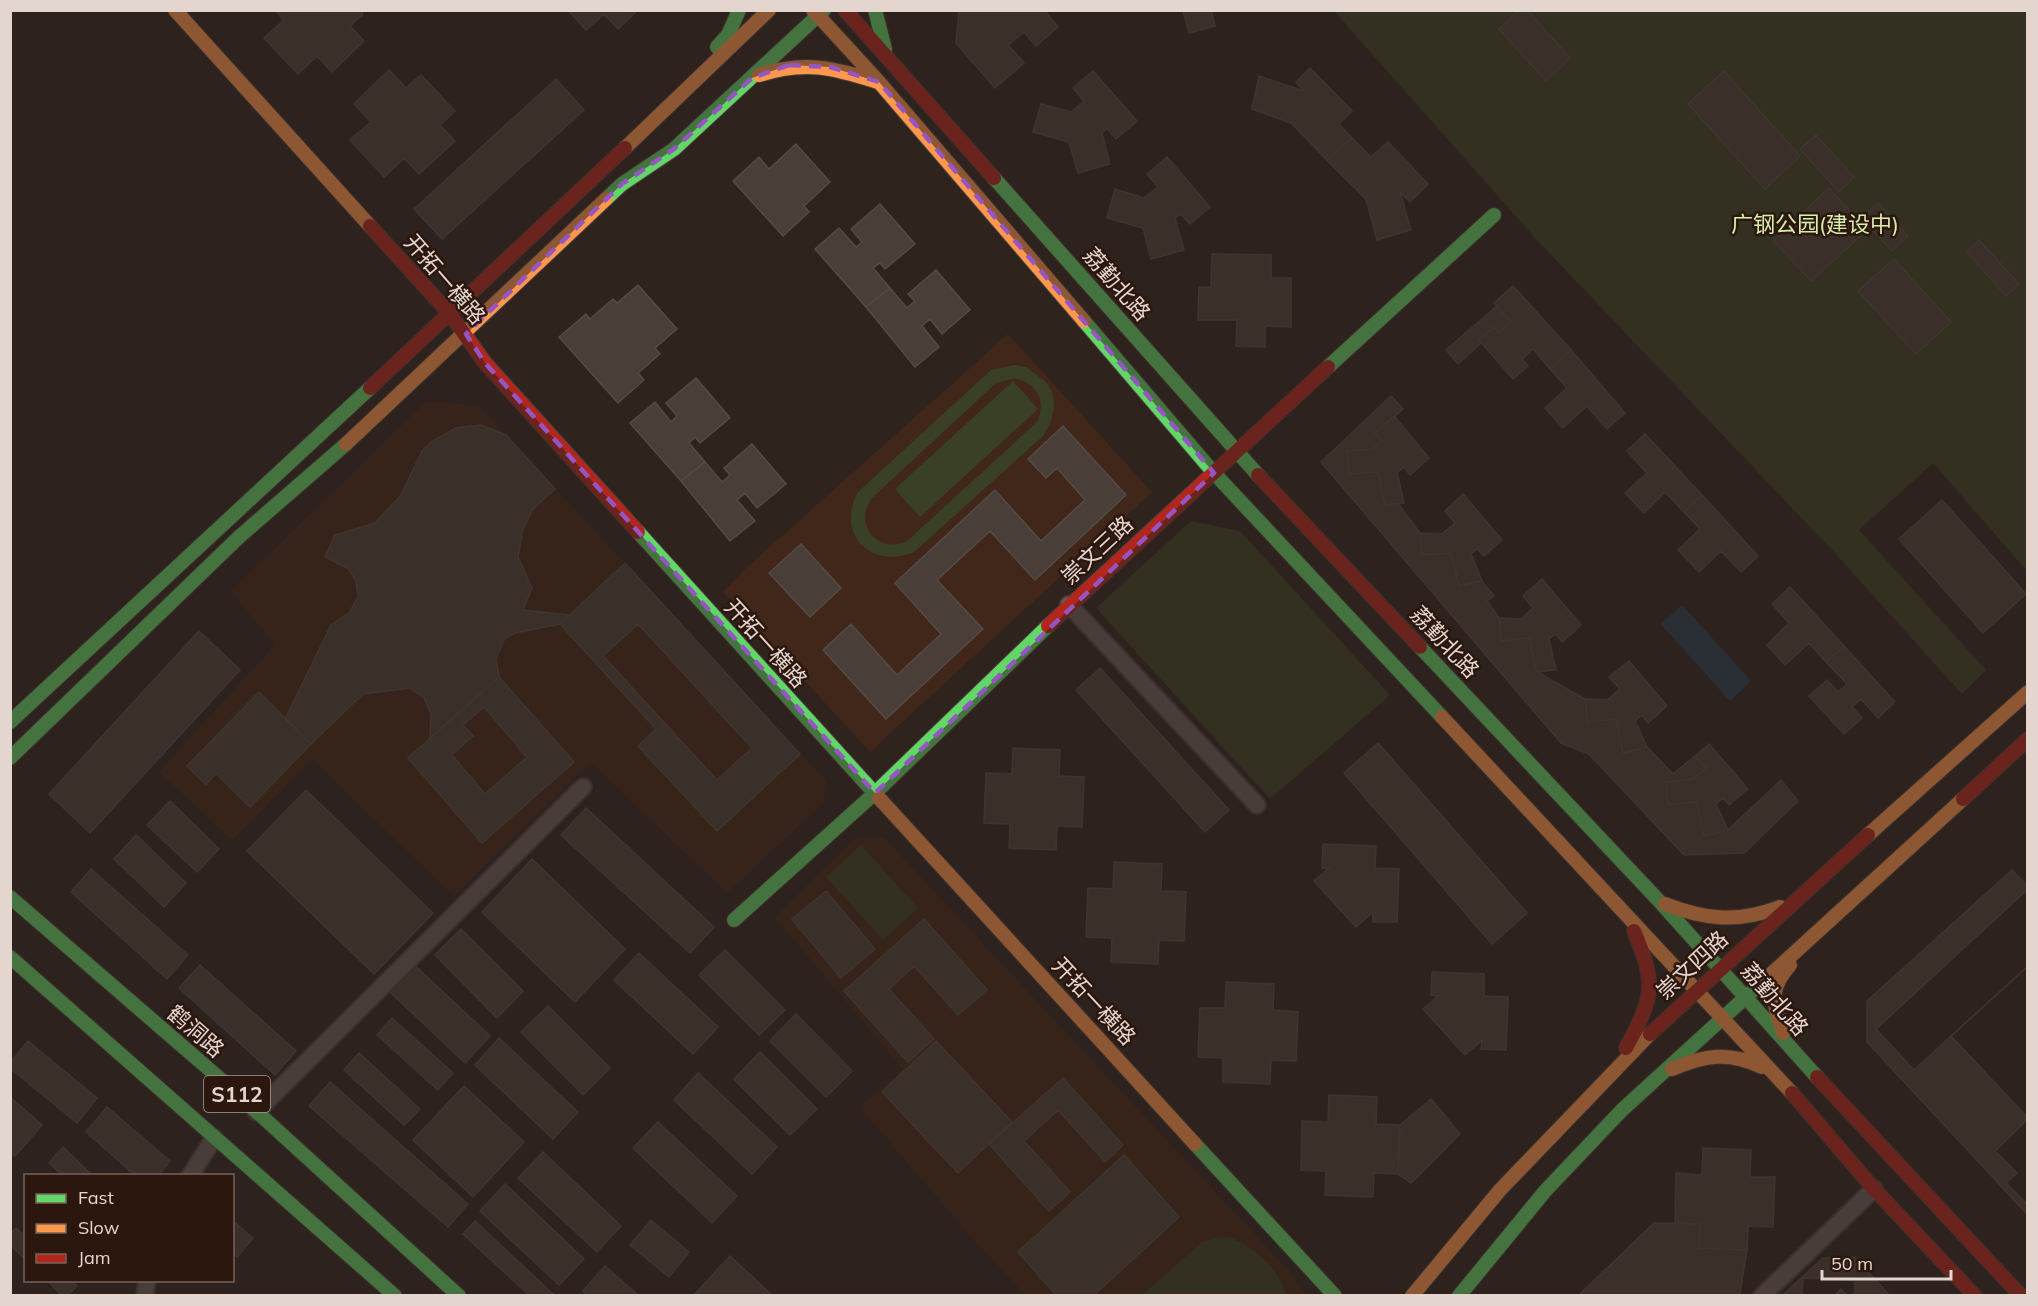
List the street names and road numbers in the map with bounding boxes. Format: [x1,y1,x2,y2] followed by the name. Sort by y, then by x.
[398,228,492,330] street label: 开拓一横路
[1078,242,1156,326] street label: 荔勤北路
[1055,510,1139,590] street label: 崇文三路
[719,593,813,693] street label: 开拓一横路
[1405,600,1485,684] street label: 荔勤北路
[1650,925,1734,1005] street label: 崇文四路
[1046,951,1142,1051] street label: 开拓一横路
[1736,957,1814,1041] street label: 荔勤北路
[162,999,230,1063] street label: 鹤洞路
[204,1076,270,1112] road number: S112

